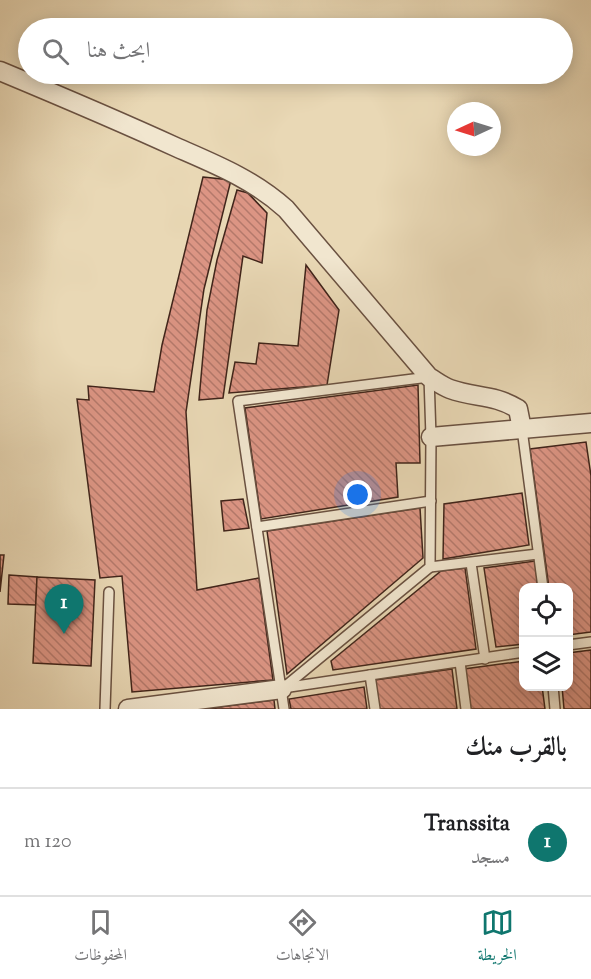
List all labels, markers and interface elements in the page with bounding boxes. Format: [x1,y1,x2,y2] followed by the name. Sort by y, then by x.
[18,18,573,84] search box
[39,35,72,68] icon: search
[87,36,150,68] text: ابحث هنا
[447,102,501,156] north arrow
[343,480,372,509] your location
[519,583,573,691] map controls
[519,583,573,637] button: locate
[44,584,84,634] pin: 1
[519,637,573,691] button: layers
[465,730,567,767] text: بالقرب منك
[424,809,510,841] text: Transsita
[24,828,72,857] text: 120 m
[544,828,551,857] text: 1
[471,844,510,873] text: مسجد
[74,906,127,970] tab: المحفوظات
[276,906,329,970] tab: الاتجاهات
[478,906,517,970] tab: الخريطة

